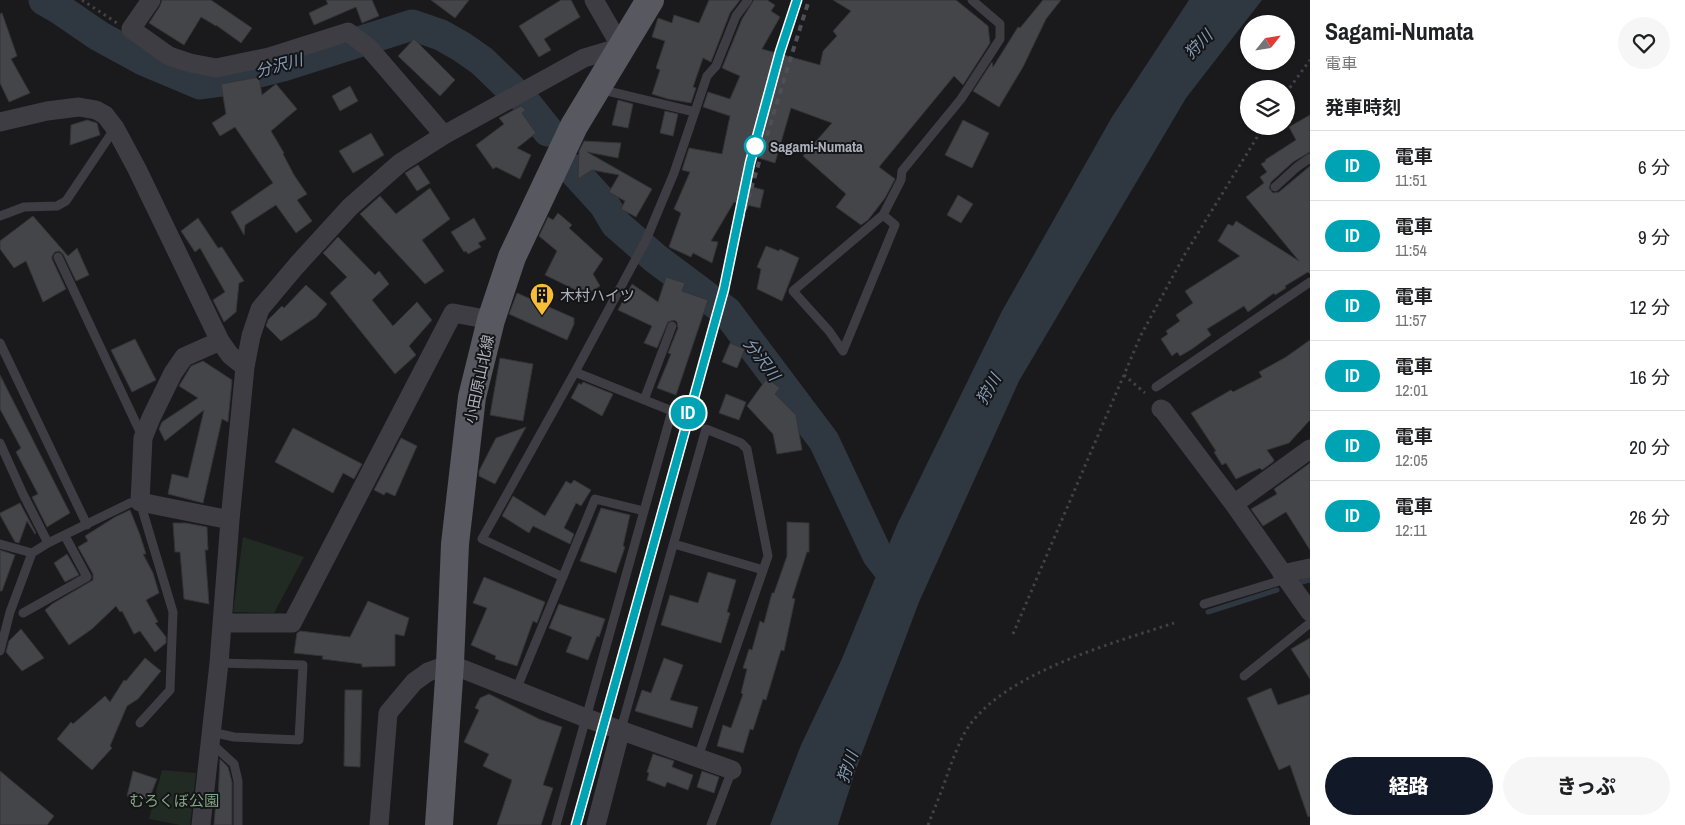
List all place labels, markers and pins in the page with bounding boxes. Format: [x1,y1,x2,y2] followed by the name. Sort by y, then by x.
[744,135,766,157] marker: Sagami-Numata
[770,136,863,157] place label: Sagami-Numata
[529,282,555,316] building icon: 木村ハイツ
[560,285,635,306] place label: 木村ハイツ

